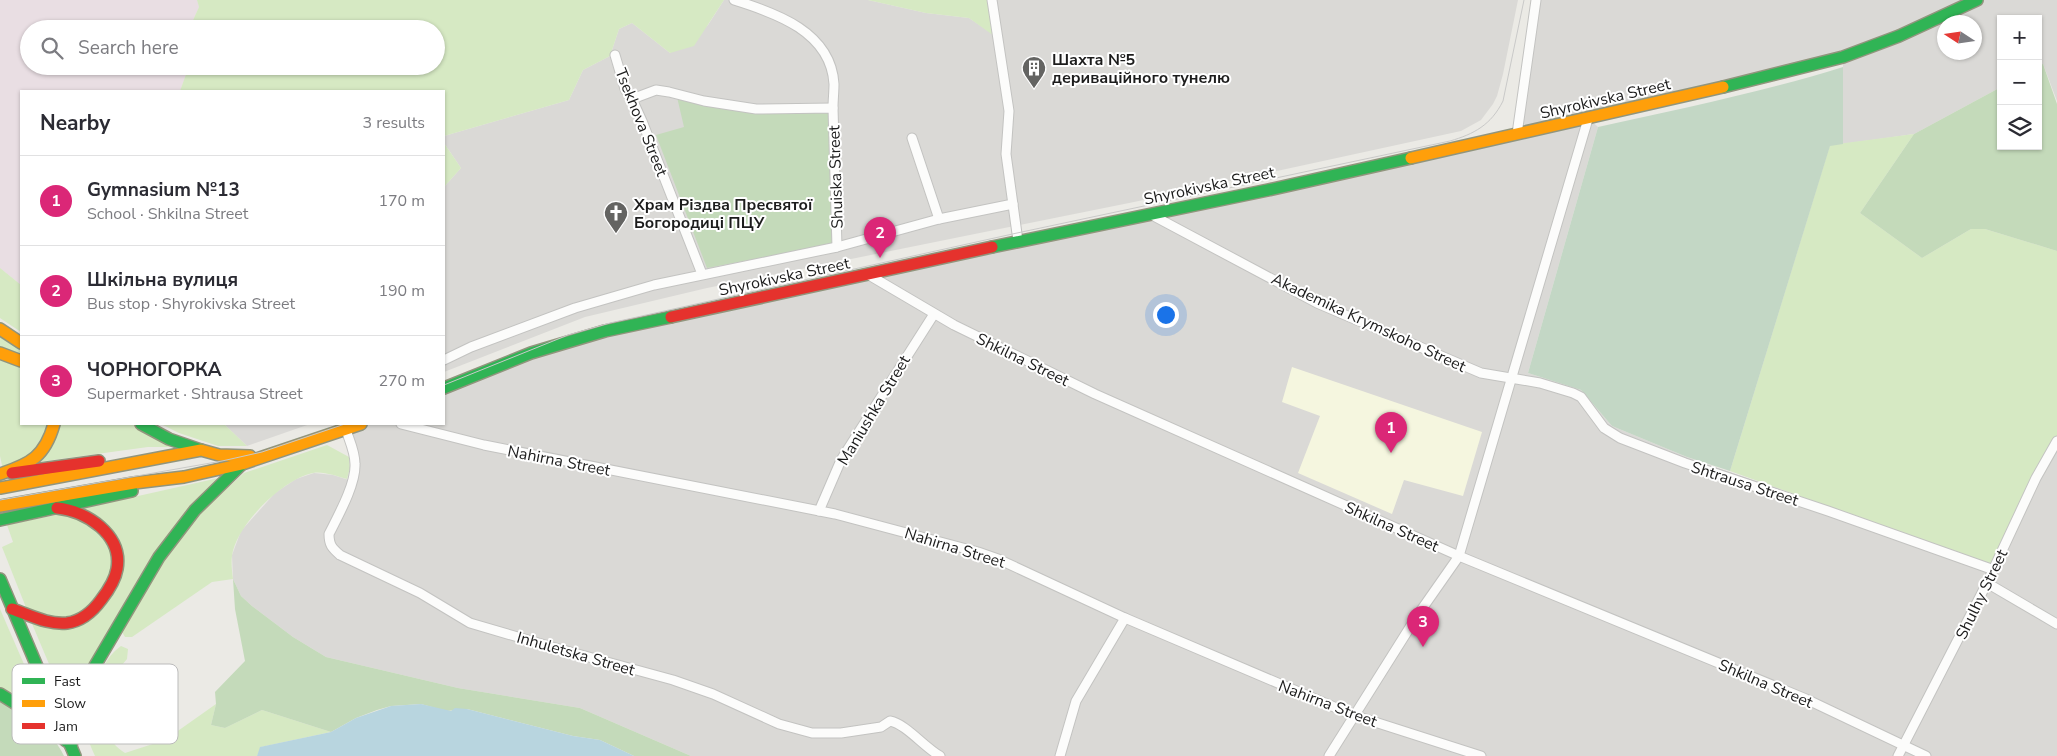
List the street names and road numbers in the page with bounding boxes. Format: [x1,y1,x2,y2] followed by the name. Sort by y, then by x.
[609,65,673,180] street label: Tsekhova Street
[1538,73,1673,125] street label: Shyrokivska Street
[823,124,849,229] street label: Shuiska Street
[1142,161,1277,211] street label: Shyrokivska Street
[717,252,852,302] street label: Shyrokivska Street
[1268,268,1470,378] street label: Akademika Krymskoho Street
[972,328,1073,392] street label: Shkilna Street
[832,351,916,470] street label: Maniushka Street
[506,440,612,482] street label: Nahirna Street
[1688,456,1802,512] street label: Shtrausa Street
[1341,496,1442,558] street label: Shkilna Street
[902,522,1008,574] street label: Nahirna Street
[1951,545,2013,643] street label: Shulhy Street
[514,627,638,681] street label: Inhuletska Street
[1715,654,1817,714] street label: Shkilna Street
[1275,675,1381,733] street label: Nahirna Street

